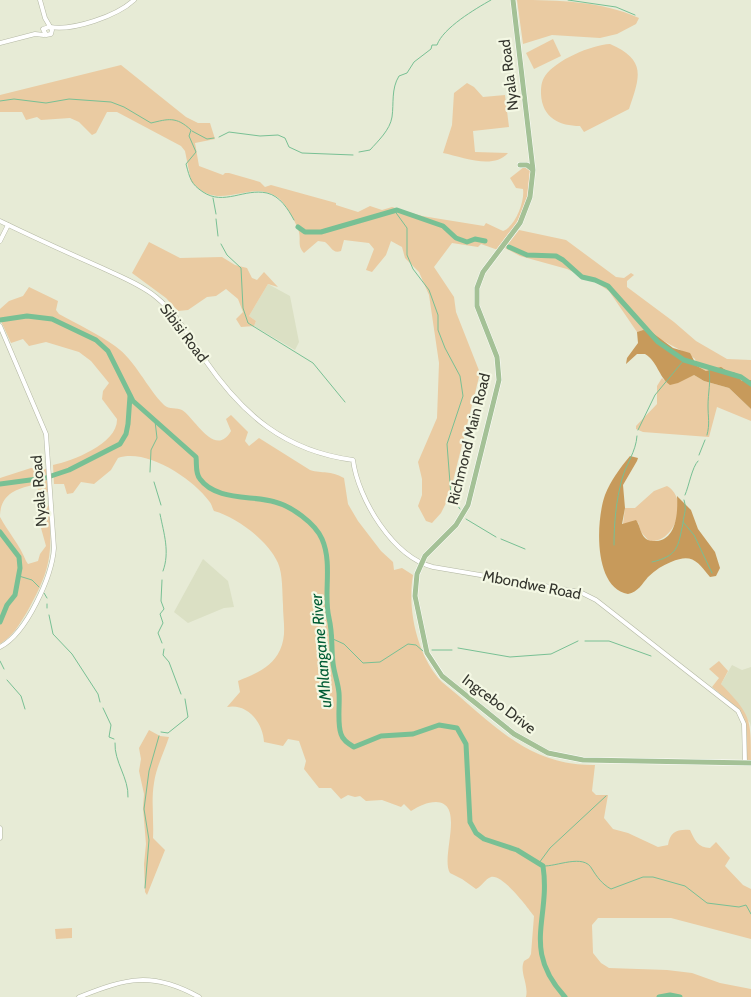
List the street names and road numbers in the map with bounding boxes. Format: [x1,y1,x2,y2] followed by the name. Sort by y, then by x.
[496,38,522,112] street label: Nyala Road
[156,300,212,366] street label: Sibisi Road
[444,371,494,507] street label: Richmond Main Road
[28,455,50,527] street label: Nyala Road
[481,567,583,603] street label: Mbondwe Road
[459,670,540,738] street label: Ingcebo Drive

